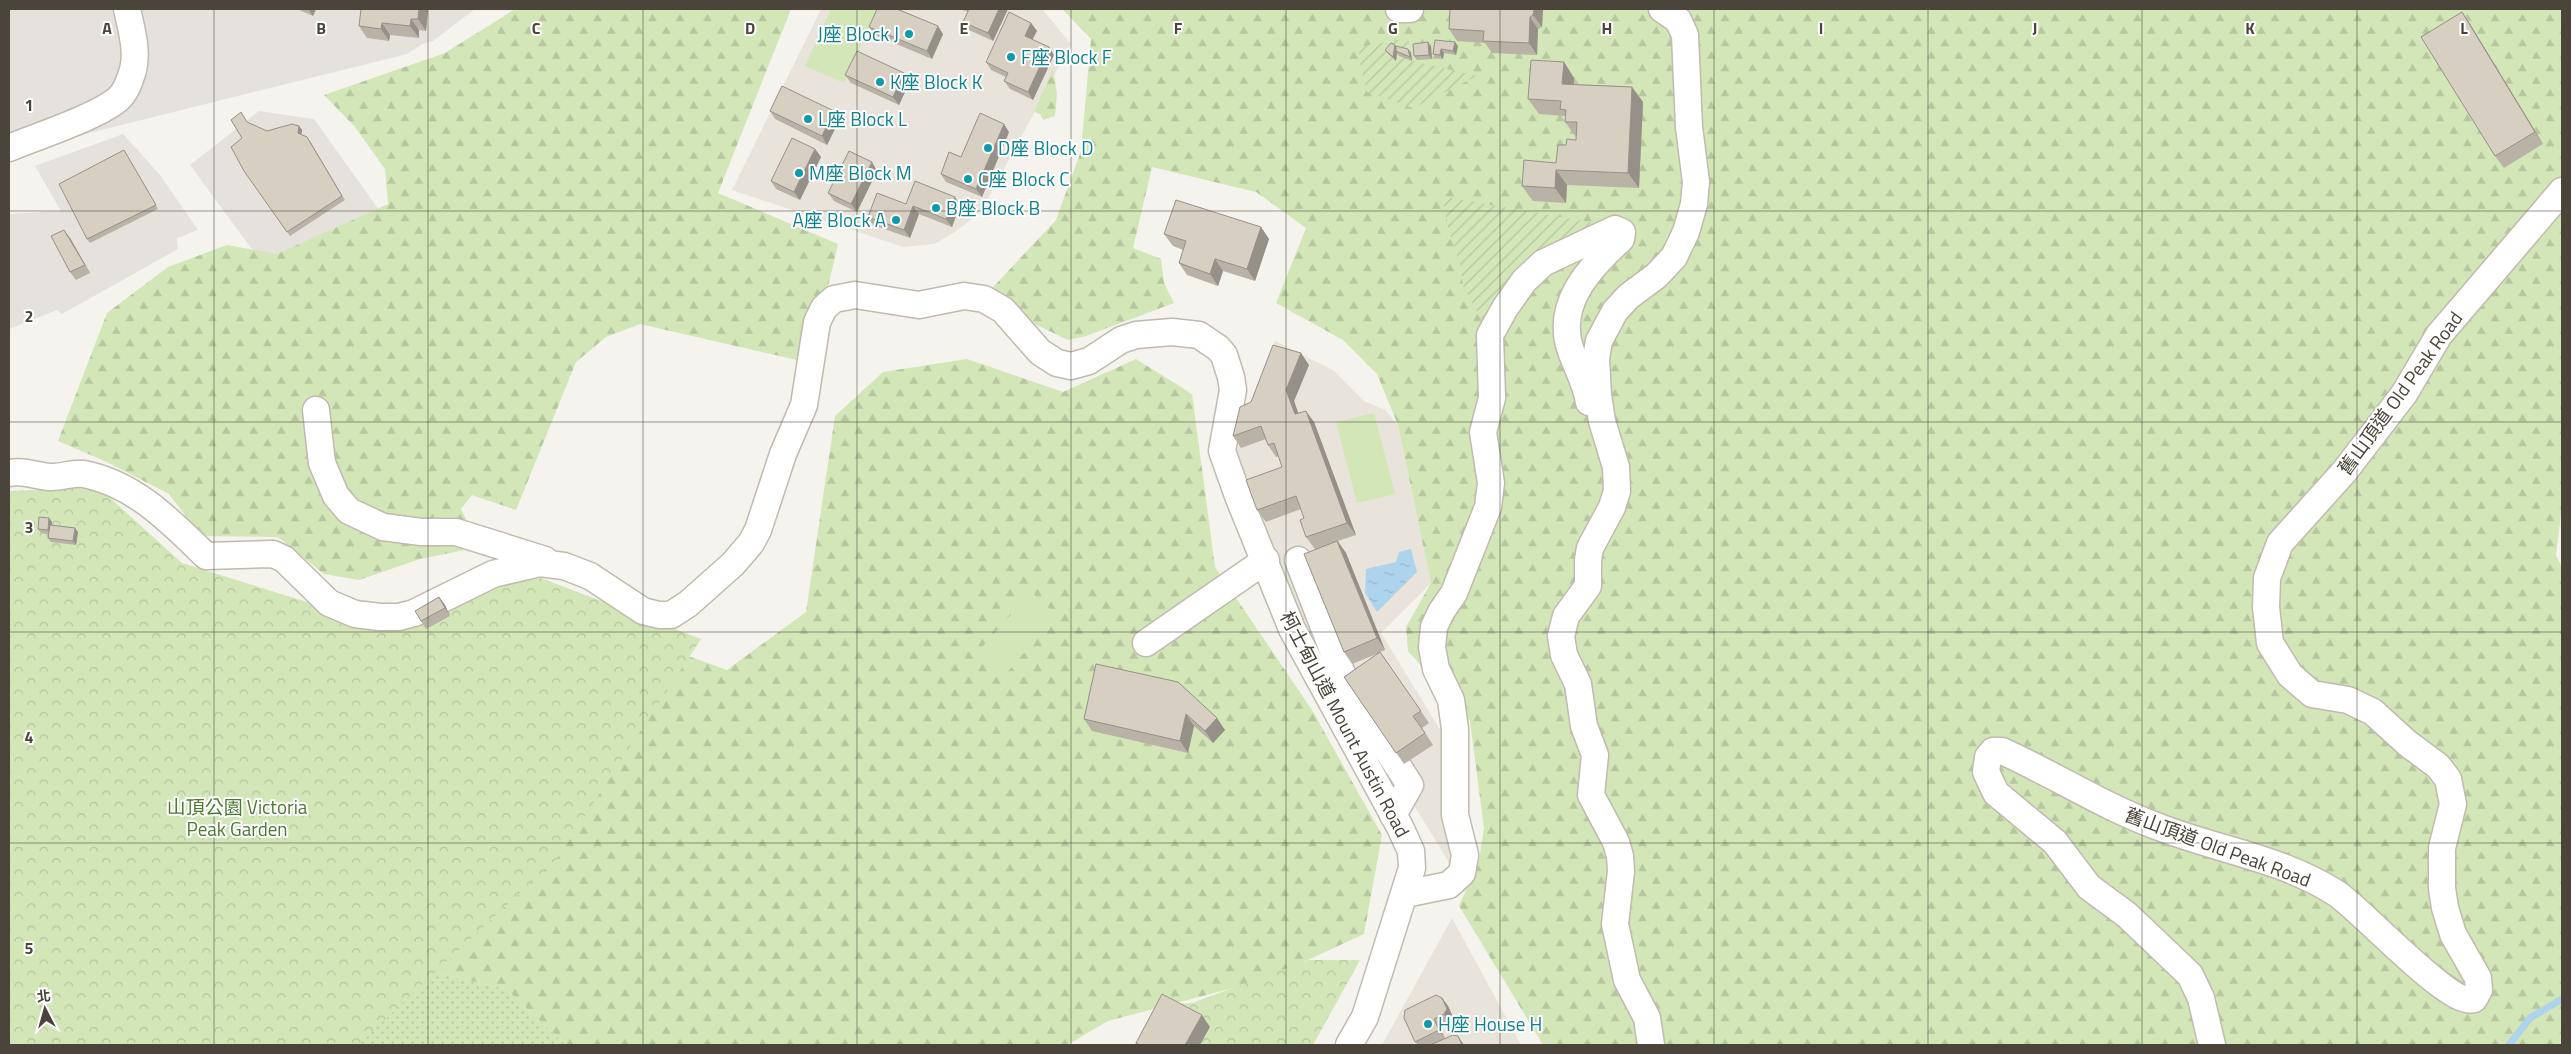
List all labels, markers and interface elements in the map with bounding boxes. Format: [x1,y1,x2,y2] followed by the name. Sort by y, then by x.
[102,16,112,40] text: A
[316,16,326,40] text: B
[532,16,541,40] text: C
[745,16,755,40] text: D
[960,16,969,40] text: E
[1174,16,1183,40] text: F
[1388,16,1398,40] text: G
[1602,16,1612,40] text: H
[1819,16,1823,40] text: I
[2033,16,2037,40] text: J
[2245,16,2255,40] text: K
[2460,16,2468,40] text: L
[817,19,899,48] place label: J座 Block J
[903,28,915,40] marker: J座 Block J
[1021,42,1112,71] place label: F座 Block F
[1005,51,1017,63] marker: F座 Block F
[890,67,983,96] place label: K座 Block K
[874,76,886,88] marker: K座 Block K
[25,93,33,117] text: 1
[818,104,907,133] place label: L座 Block L
[802,113,814,125] marker: L座 Block L
[998,133,1093,162] place label: D座 Block D
[982,142,994,154] marker: D座 Block D
[809,158,912,187] place label: M座 Block M
[978,164,1070,193] place label: C座 Block C
[793,167,805,179] marker: M座 Block M
[962,173,974,185] marker: C座 Block C
[946,193,1040,222] place label: B座 Block B
[930,202,942,214] marker: B座 Block B
[792,205,886,234] place label: A座 Block A
[890,214,902,226] marker: A座 Block A
[25,304,33,328] text: 2
[2330,305,2469,481] street label: 舊山頂道 Old Peak Road
[25,515,33,539] text: 3
[1273,605,1418,842] street label: 柯士甸山道 Mount Austin Road
[25,725,34,749] text: 4
[167,792,308,843] park label: 山頂公園 Victoria Peak Garden
[2121,799,2315,894] street label: 舊山頂道 Old Peak Road
[25,936,34,960] text: 5
[20,984,70,1034] north arrow
[36,984,52,1007] text: 北
[1438,1009,1542,1038] place label: H座 House H
[1422,1018,1434,1030] marker: H座 House H

